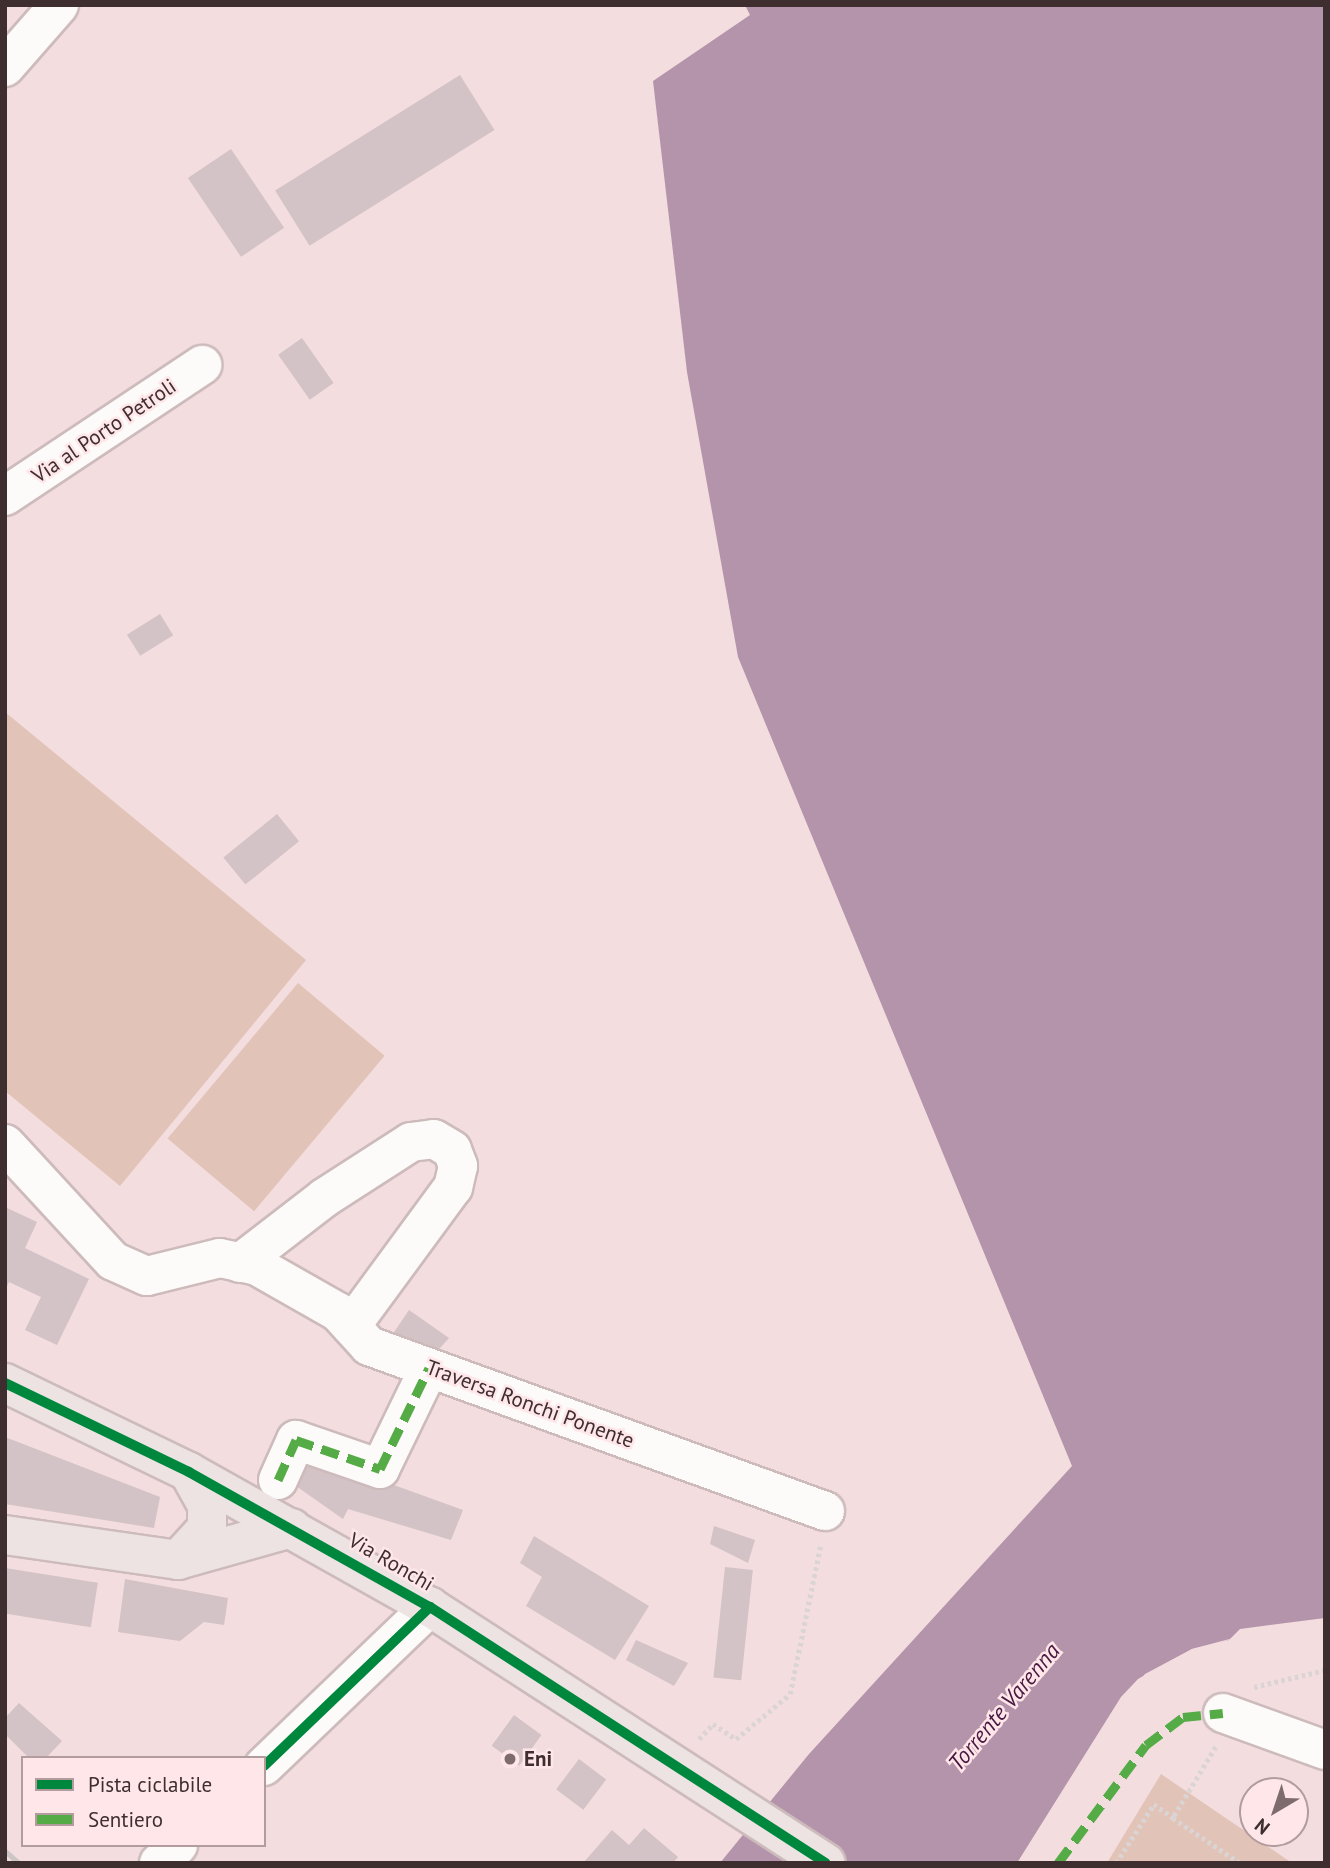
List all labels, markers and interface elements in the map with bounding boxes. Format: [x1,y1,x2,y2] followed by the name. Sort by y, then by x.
[27,373,181,489] street label: Via al Porto Petroli
[423,1355,637,1453] street label: Traversa Ronchi Ponente
[344,1527,438,1597] street label: Via Ronchi
[942,1637,1066,1777] water label: Torrente Varenna
[524,1746,552,1772] place label: Eni
[502,1751,518,1767] marker: Eni
[21,1756,266,1847] legend
[88,1771,212,1798] text: Pista ciclabile
[1239,1777,1309,1847] north arrow
[88,1806,163,1833] text: Sentiero
[1250,1814,1274,1840] text: N

